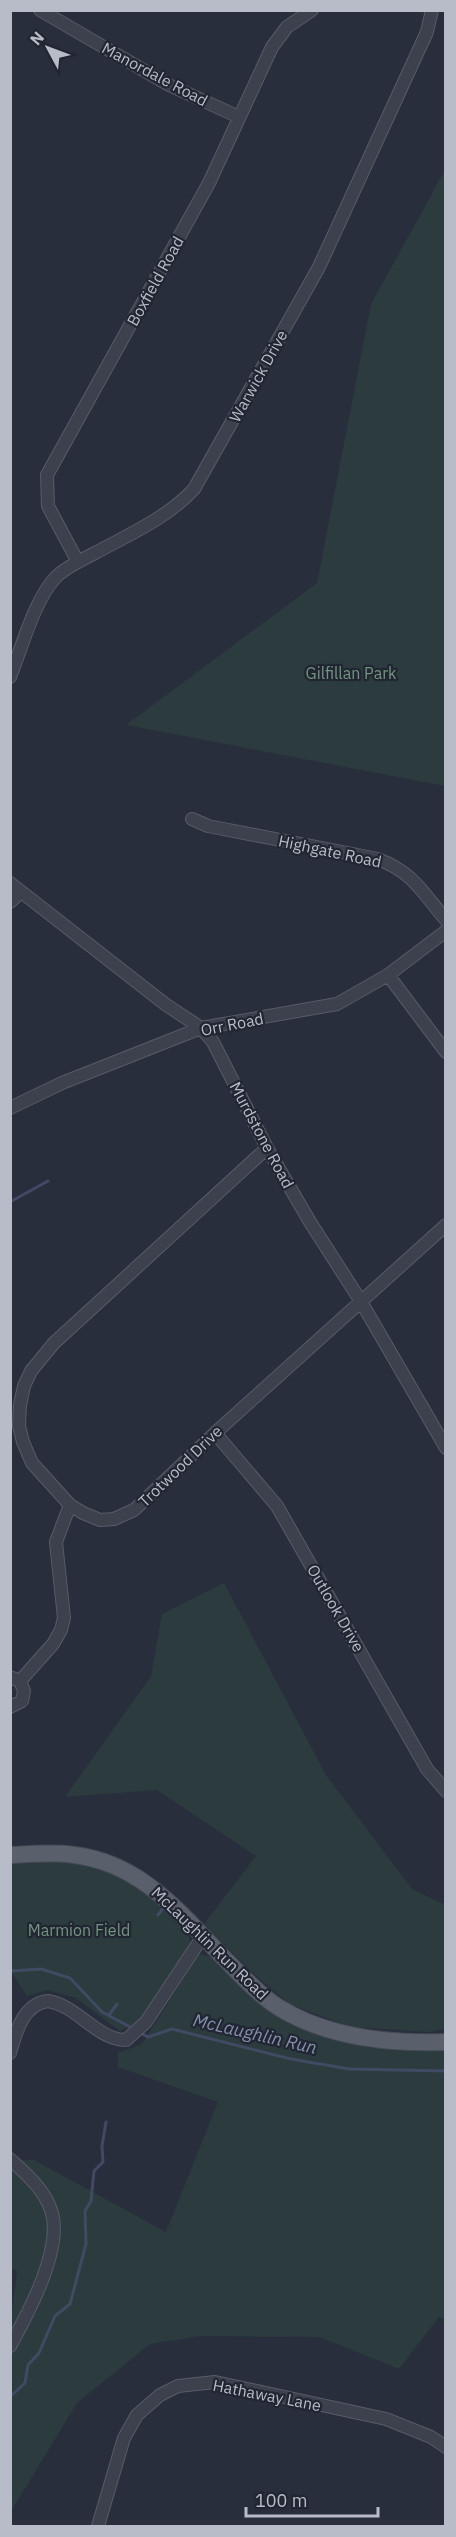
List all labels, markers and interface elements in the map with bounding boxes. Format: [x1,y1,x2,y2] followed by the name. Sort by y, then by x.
[18,18,78,78] north arrow
[25,27,48,49] text: N
[99,38,211,110] street label: Manordale Road
[122,233,188,329] street label: Boxfield Road
[224,326,292,426] street label: Warwick Drive
[306,663,397,683] park label: Gilfillan Park
[277,830,383,872] street label: Highgate Road
[199,1008,265,1040] street label: Orr Road
[226,1078,298,1192] street label: Murdstone Road
[134,1421,226,1511] street label: Trotwood Drive
[303,1561,369,1655] street label: Outlook Drive
[148,1882,272,2004] street label: McLaughlin Run Road
[28,1920,130,1940] park label: Marmion Field
[191,2008,319,2059] water label: McLaughlin Run
[211,2375,323,2415] street label: Hathaway Lane
[246,2480,378,2518] scale bar
[255,2489,307,2512] text: 100 m

